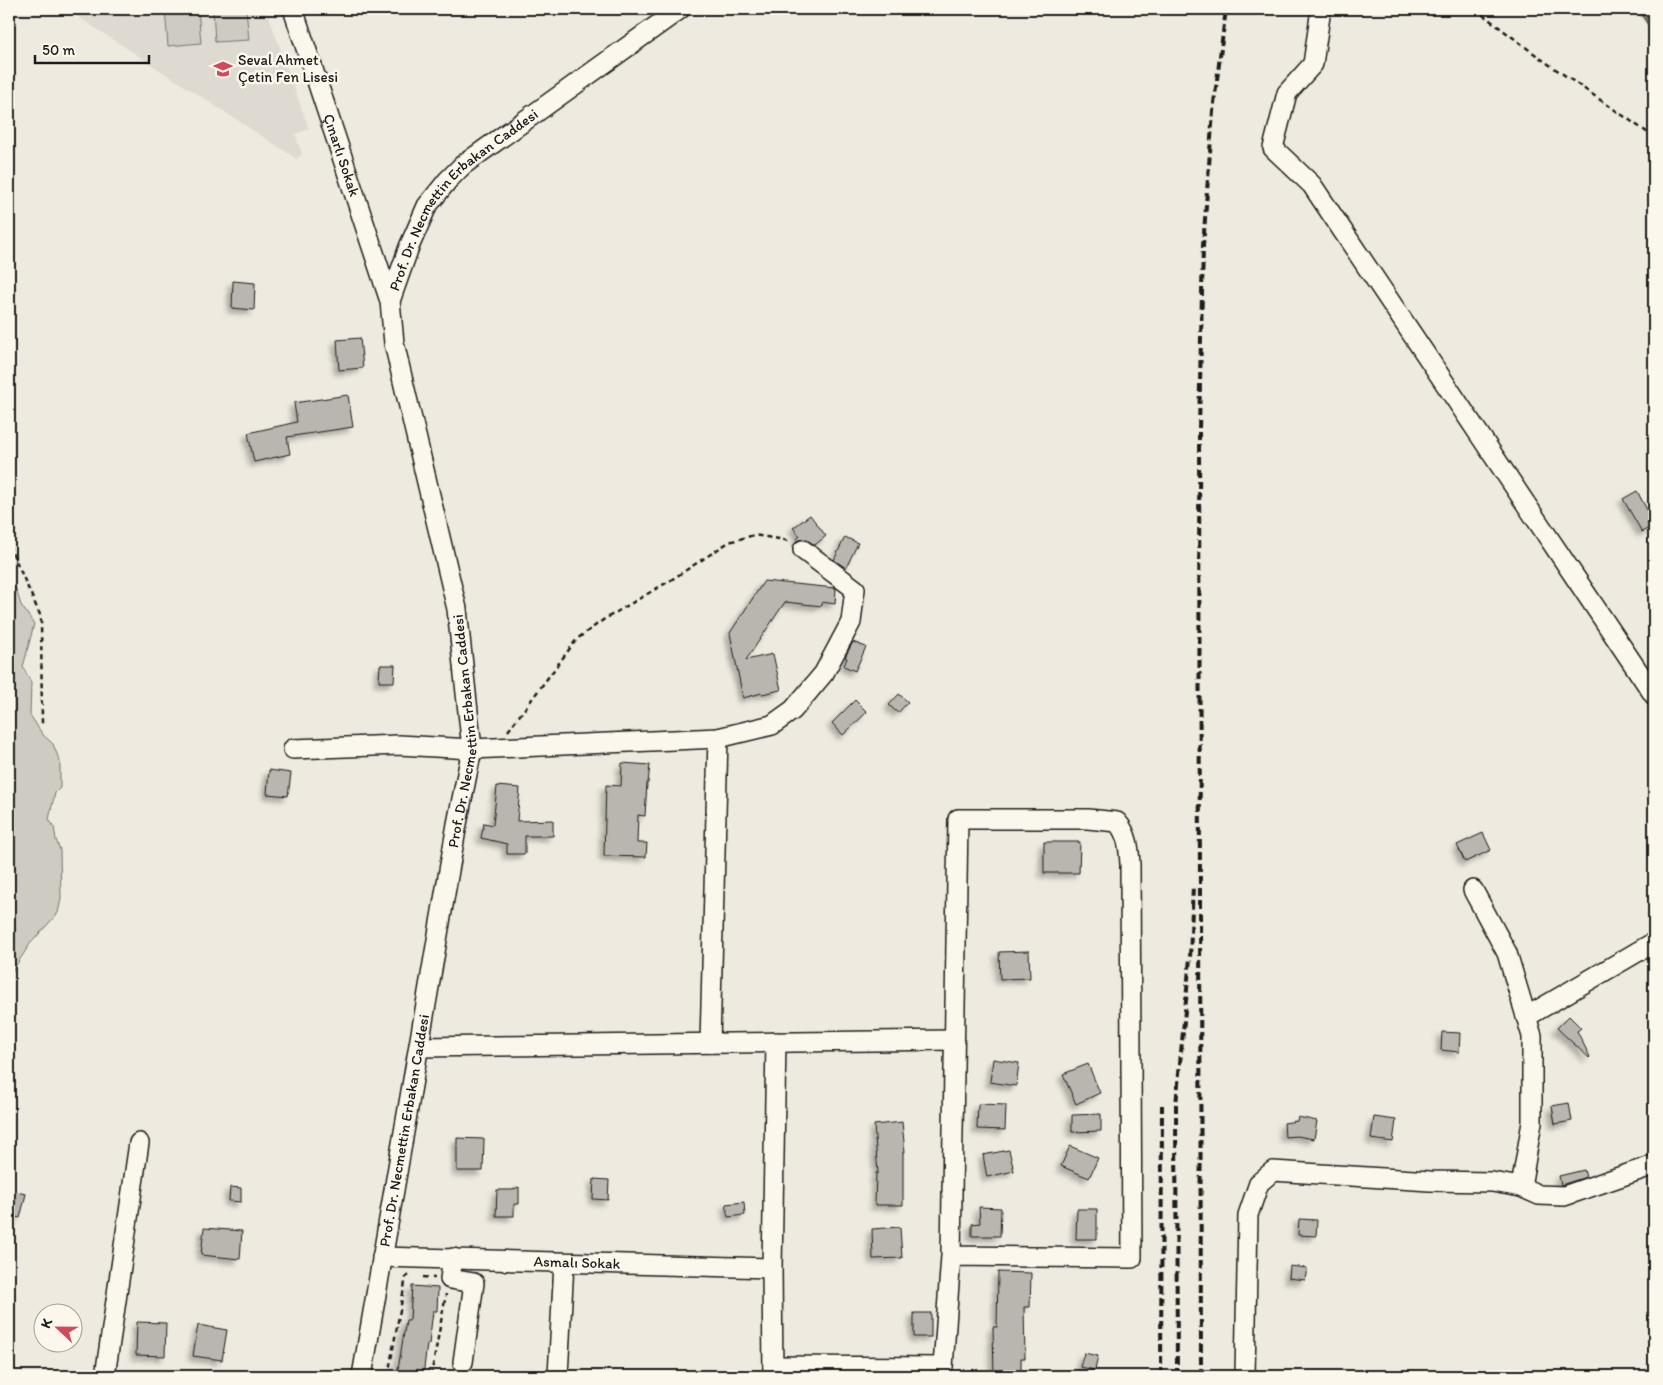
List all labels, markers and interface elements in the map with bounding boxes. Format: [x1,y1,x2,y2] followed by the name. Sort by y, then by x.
[35,32,149,64] scale bar
[42,41,75,59] text: 50 m
[238,51,338,86] place label: Seval Ahmet Çetin Fen Lisesi
[212,58,234,80] school or university icon: Seval Ahmet Çetin Fen Lisesi
[385,105,542,293] street label: Prof. Dr. Necmettin Erbakan Caddesi
[319,112,364,199] street label: Çınarlı Sokak
[444,614,481,849] street label: Prof. Dr. Necmettin Erbakan Caddesi
[375,1013,433,1248] street label: Prof. Dr. Necmettin Erbakan Caddesi
[533,1252,621,1273] street label: Asmalı Sokak
[32,1302,82,1352] north arrow
[37,1315,56,1331] text: K

